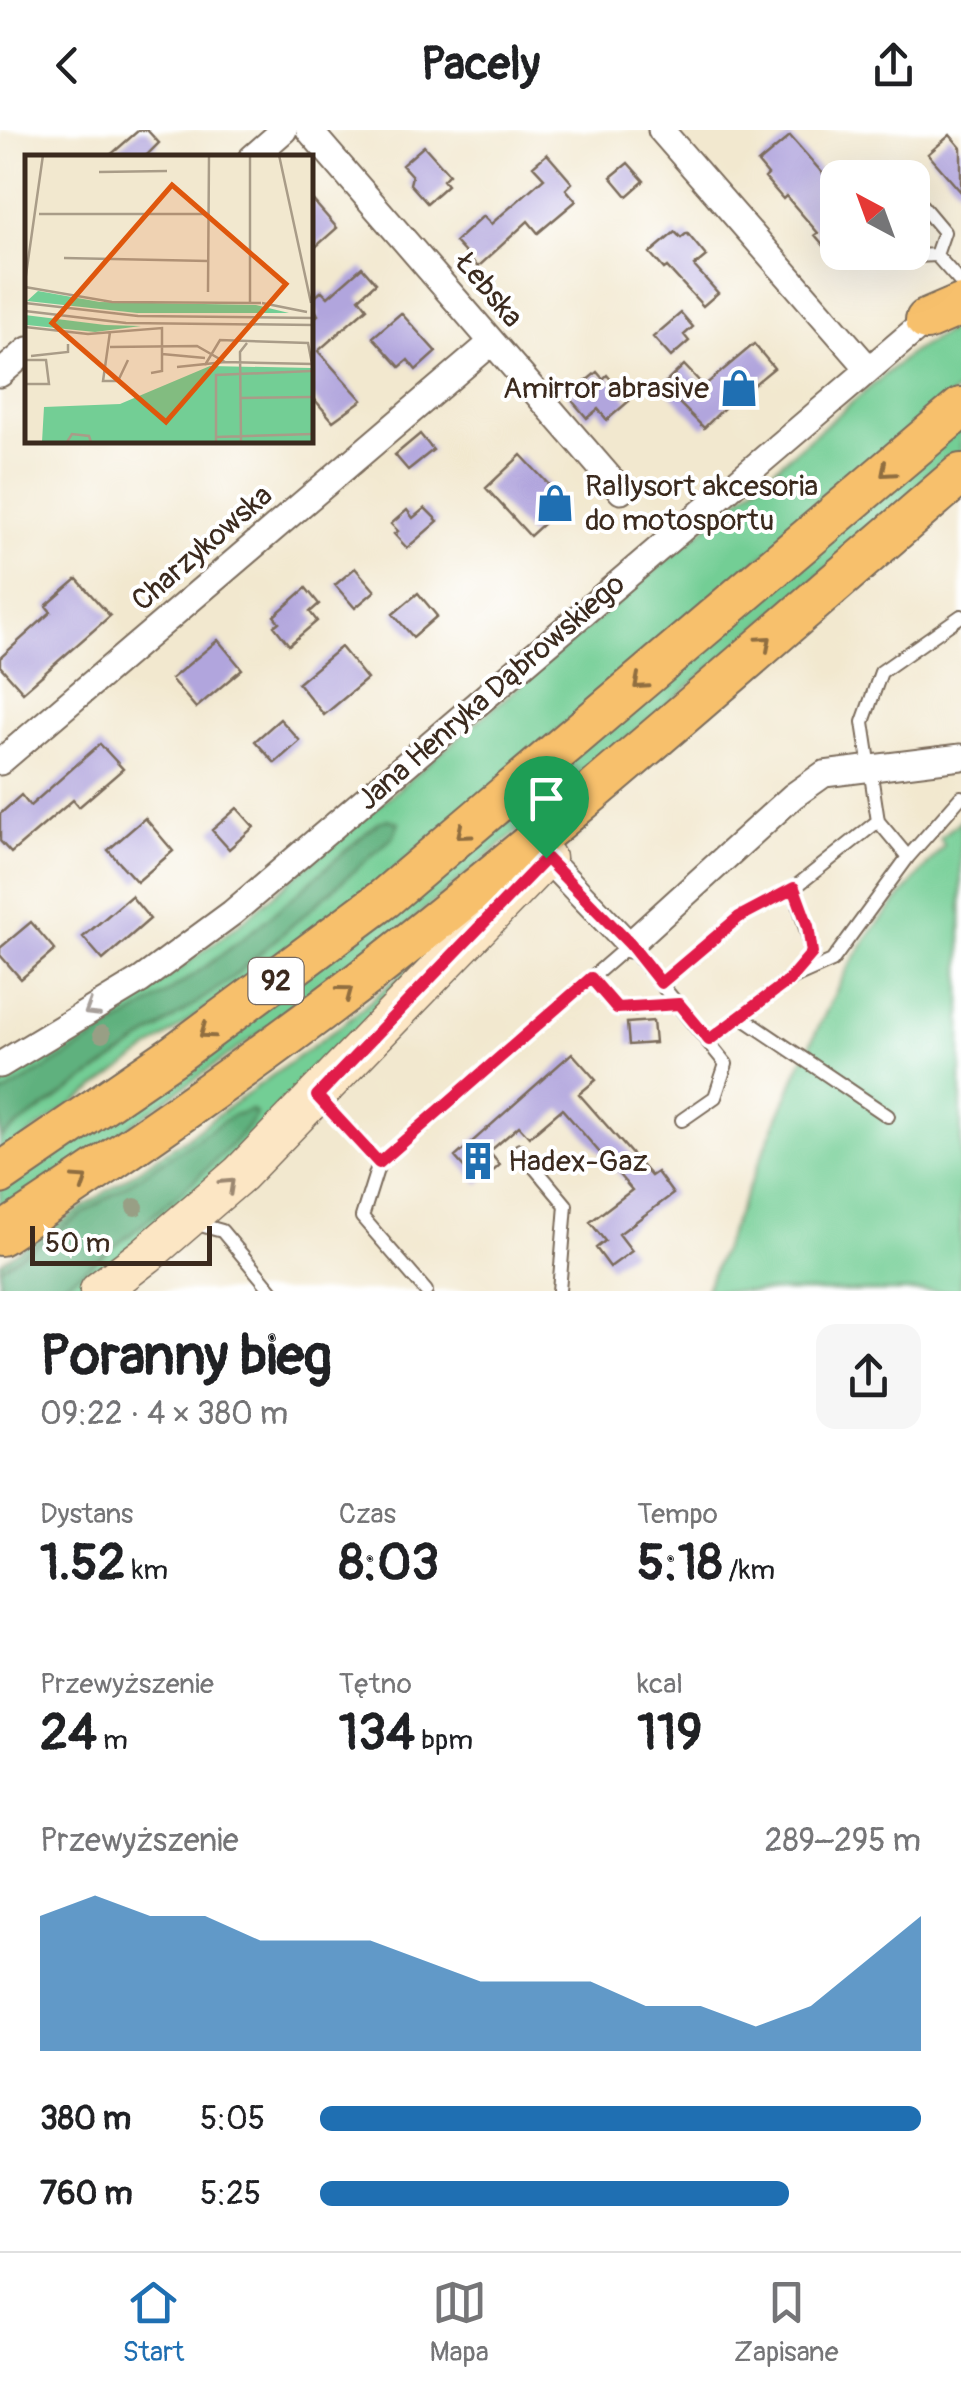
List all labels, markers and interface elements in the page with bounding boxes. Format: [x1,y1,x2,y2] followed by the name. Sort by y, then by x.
[421,37,540,93] text: Pacely
[40,38,95,93] icon: back
[866,38,921,93] icon: share
[25,155,312,442] inset map
[820,160,930,270] north arrow
[820,160,930,270] map controls
[446,243,531,335] street label: Łebska
[718,367,760,409] shop icon: Amirror abrasive
[503,370,709,407] place label: Amirror abrasive
[880,460,899,478] one-way arrow
[585,468,818,539] place label: Rallysort akcesoria do motosportu
[124,477,280,619] street label: Charzykowska
[534,482,576,524] shop icon: Rallysort akcesoria do motosportu
[350,566,632,818] street label: Jana Henryka Dąbrowskiego
[753,636,771,654] one-way arrow
[633,671,652,689] one-way arrow
[504,756,589,859] pin
[519,771,574,826] icon: arrive
[457,821,475,839] one-way arrow
[248,958,304,1004] road number: 92
[335,986,353,1003] one-way arrow
[84,998,102,1017] one-way arrow
[199,1020,217,1038] one-way arrow
[457,1140,499,1182] building icon: Hadex-Gaz
[508,1143,648,1180] place label: Hadex-Gaz
[71,1174,89,1193] one-way arrow
[216,1179,235,1197] one-way arrow
[30,1221,212,1266] scale bar
[45,1226,110,1261] text: 50 m
[40,1322,332,1391] text: Poranny bieg
[816,1324,921,1429] button: share
[40,1394,288,1434] text: 09:22 · 4 × 380 m
[40,1497,133,1532] text: Dystans
[339,1497,396,1532] text: Czas
[637,1497,718,1532] text: Tempo
[40,1532,126,1595] text: 1.52
[339,1532,439,1595] text: 8:03
[637,1532,723,1595] text: 5:18
[126,1553,168,1588] text: km
[723,1553,775,1588] text: /km
[40,1667,214,1702] text: Przewyższenie
[339,1667,412,1702] text: Tętno
[637,1667,683,1702] text: kcal
[40,1702,97,1765] text: 24
[339,1702,415,1765] text: 134
[637,1702,702,1765] text: 119
[97,1723,128,1758] text: m
[415,1723,473,1758] text: bpm
[40,1821,239,1861] text: Przewyższenie
[765,1821,921,1861] text: 289–295 m
[40,2099,131,2139] text: 380 m
[200,2099,265,2139] text: 5:05
[40,2174,133,2214] text: 760 m
[200,2174,261,2214] text: 5:25
[122,2275,184,2370] tab: Start
[429,2275,489,2370] tab: Mapa
[734,2275,838,2370] tab: Zapisane

